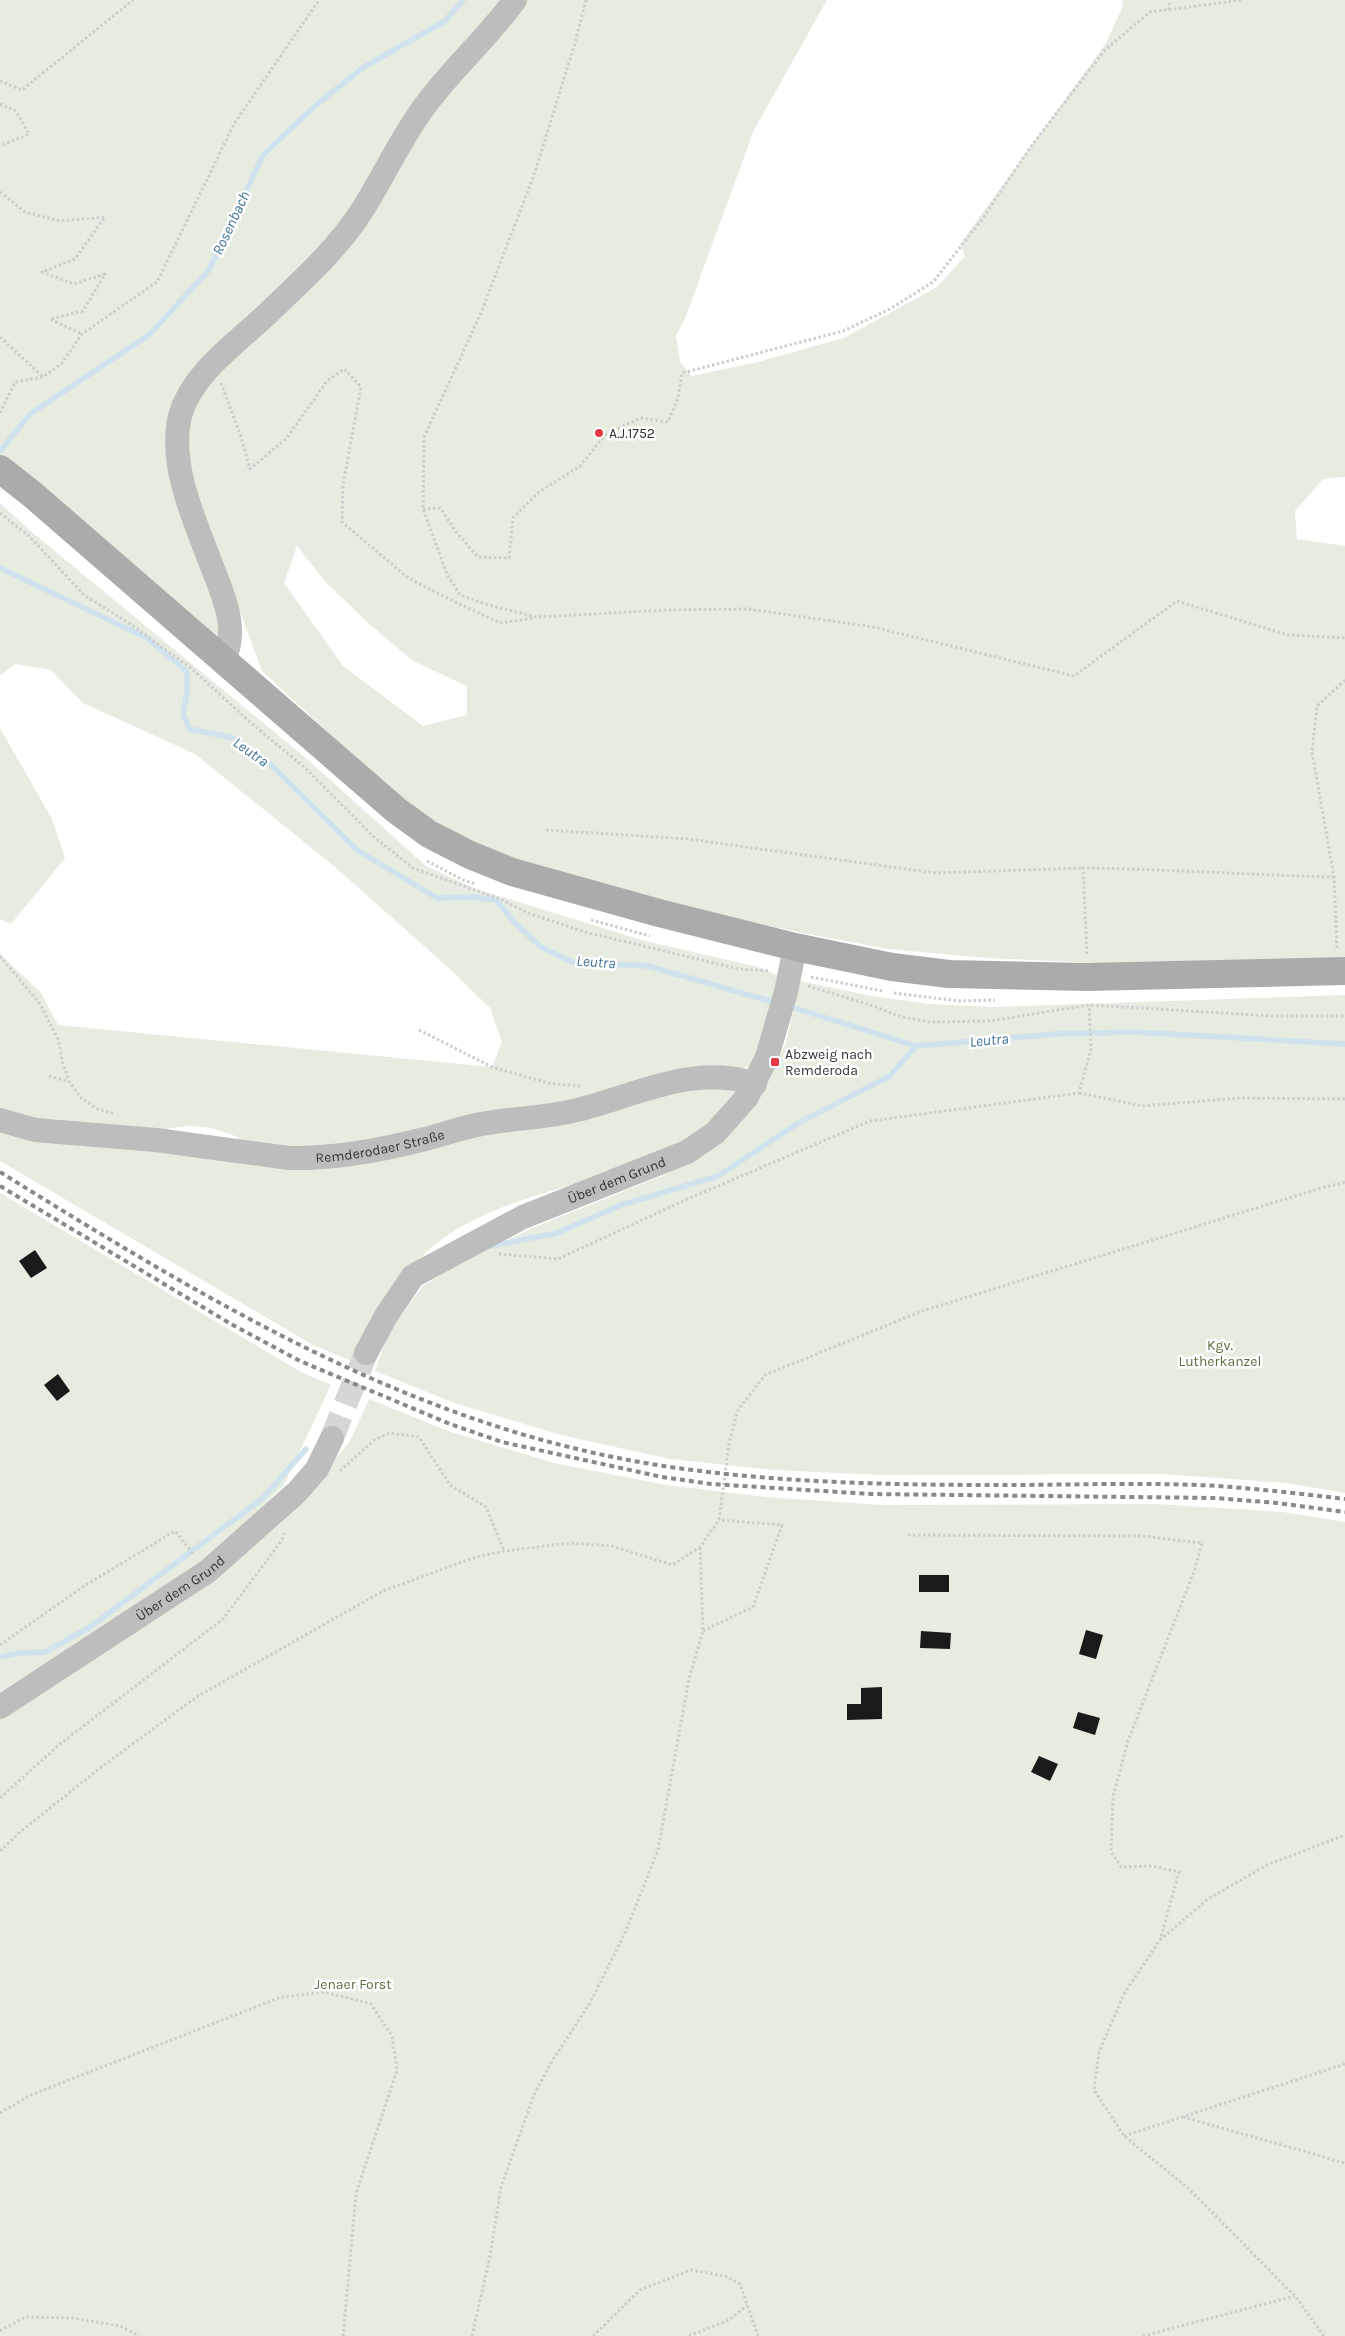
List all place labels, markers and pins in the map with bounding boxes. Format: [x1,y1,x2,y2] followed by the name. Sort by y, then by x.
[609,425,655,442] place label: A.J.1752
[593,427,605,439] marker: A.J.1752
[785,1046,873,1079] place label: Abzweig nach Remderoda
[769,1056,781,1068] marker: Abzweig nach Remderoda

